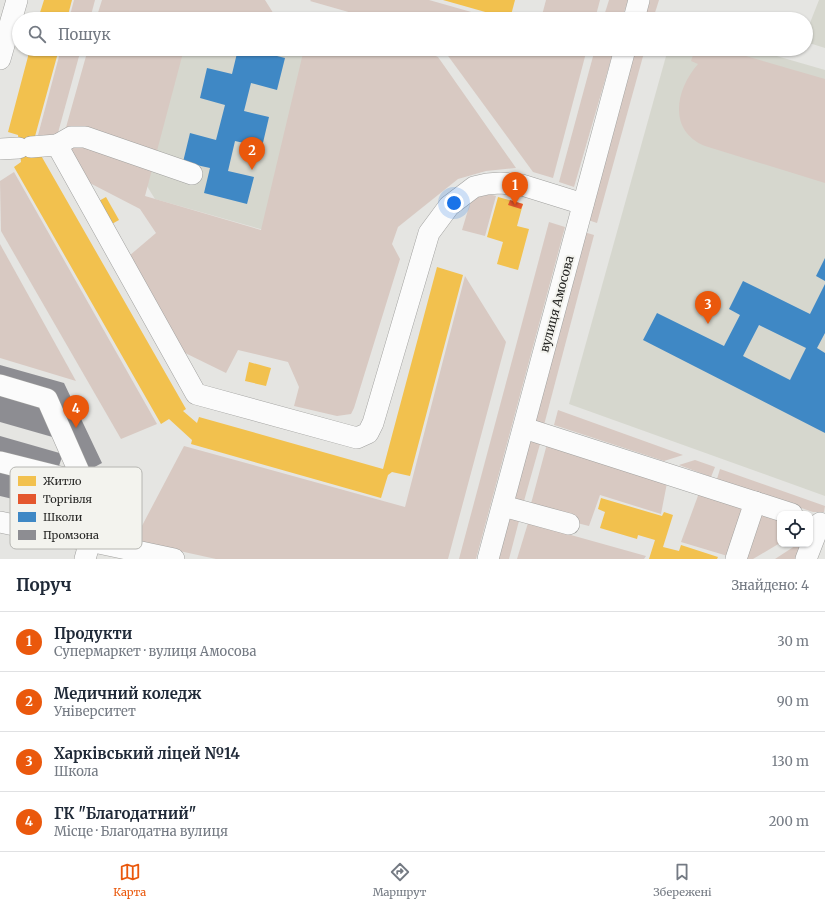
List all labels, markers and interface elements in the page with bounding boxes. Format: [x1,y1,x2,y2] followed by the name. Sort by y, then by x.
[12,12,813,56] search box
[26,23,48,45] icon: search
[58,25,111,44] text: Пошук
[239,137,265,170] pin: 2
[502,172,528,205] pin: 1
[444,193,464,213] your location
[536,253,577,354] street label: вулиця Амосова
[695,291,721,324] pin: 3
[63,395,89,428] pin: 4
[10,467,142,549] legend
[43,474,82,488] text: Житло
[43,492,93,506] text: Торгівля
[43,510,83,524] text: Школи
[777,511,813,547] map controls
[777,511,813,547] button: locate
[43,528,99,542] text: Промзона
[16,574,72,596] text: Поруч
[731,577,809,594] text: Знайдено: 4
[54,624,132,643] text: Продукти
[26,633,32,650] text: 1
[777,633,809,650] text: 30 m
[54,643,256,660] text: Супермаркет · вулиця Амосова
[54,684,202,703] text: Медичний коледж
[25,693,33,710] text: 2
[777,693,809,710] text: 90 m
[54,703,136,720] text: Університет
[54,744,240,763] text: Харківський ліцей №14
[25,753,33,770] text: 3
[772,753,809,770] text: 130 m
[54,763,98,780] text: Школа
[54,804,196,823] text: ГК "Благодатний"
[25,813,33,830] text: 4
[769,813,809,830] text: 200 m
[54,823,228,840] text: Місце · Благодатна вулиця
[113,861,146,899] tab: Карта
[373,861,427,899] tab: Маршрут
[653,861,712,899] tab: Збережені

